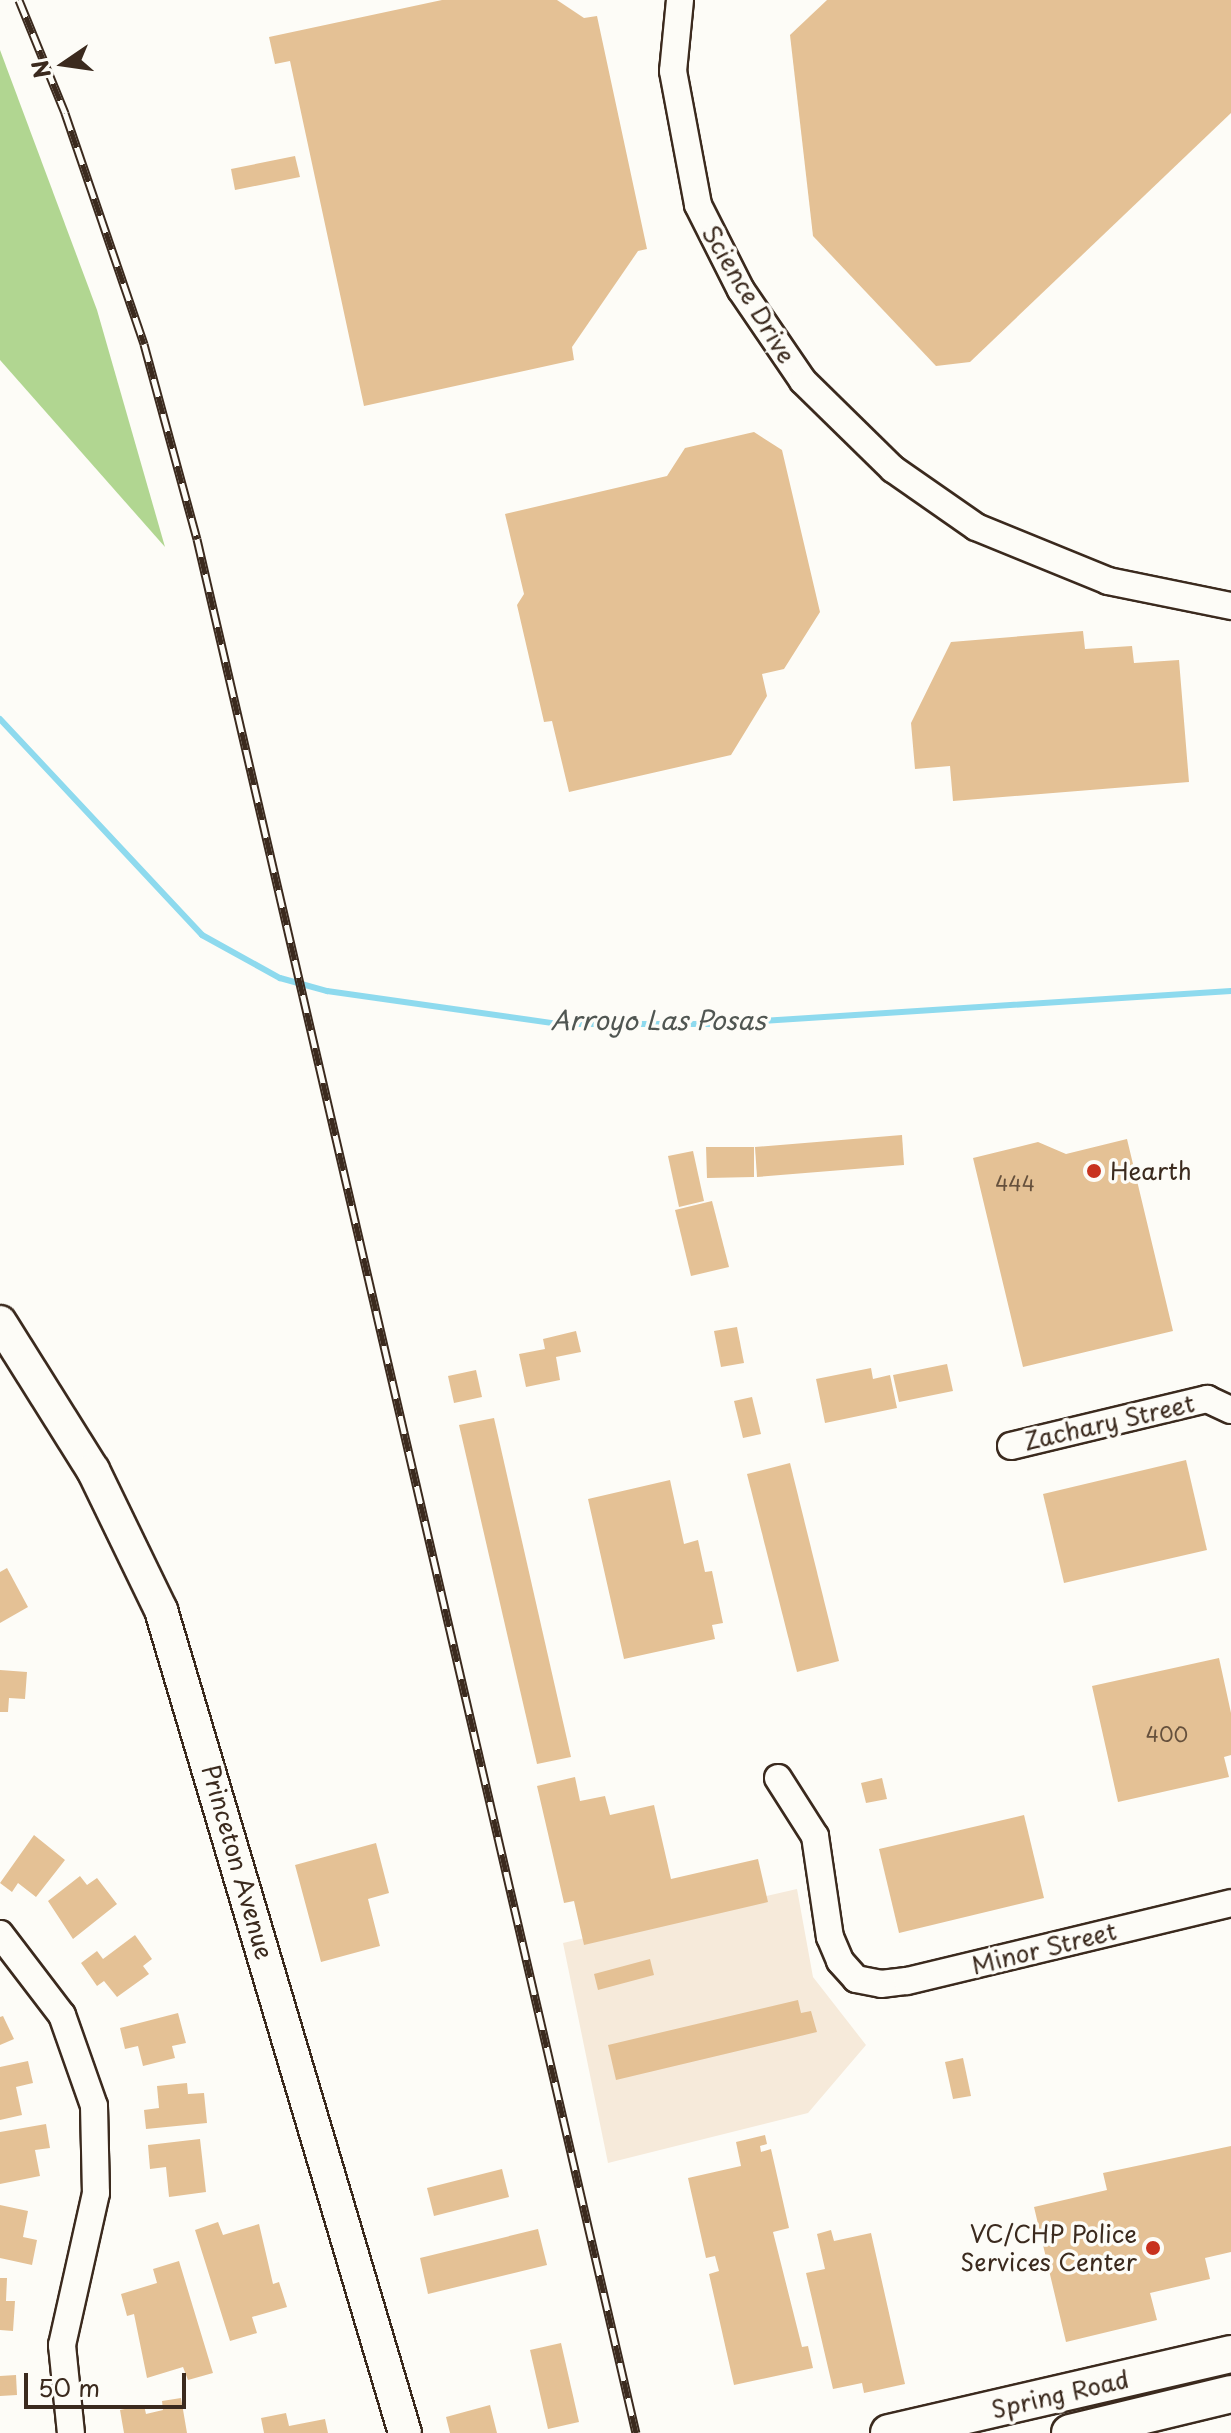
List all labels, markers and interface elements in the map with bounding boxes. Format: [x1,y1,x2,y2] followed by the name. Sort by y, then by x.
[24,24,104,104] north arrow
[22,57,58,82] text: N
[696,219,802,369] street label: Science Drive
[549,1004,767,1036] water label: Arroyo Las Posas
[1110,1157,1192,1185] place label: Hearth
[1085,1162,1103,1180] marker: Hearth
[995,1171,1035,1195] house number: 444
[1020,1388,1198,1456] street label: Zachary Street
[1146,1722,1188,1746] house number: 400
[197,1763,279,1961] street label: Princeton Avenue
[969,1916,1119,1980] street label: Minor Street
[958,2220,1137,2276] place label: VC/CHP Police Services Center
[1144,2239,1162,2257] marker: VC/CHP Police Services Center
[28,2357,190,2407] scale bar
[988,2364,1132,2424] street label: Spring Road
[38,2369,100,2405] text: 50 m

